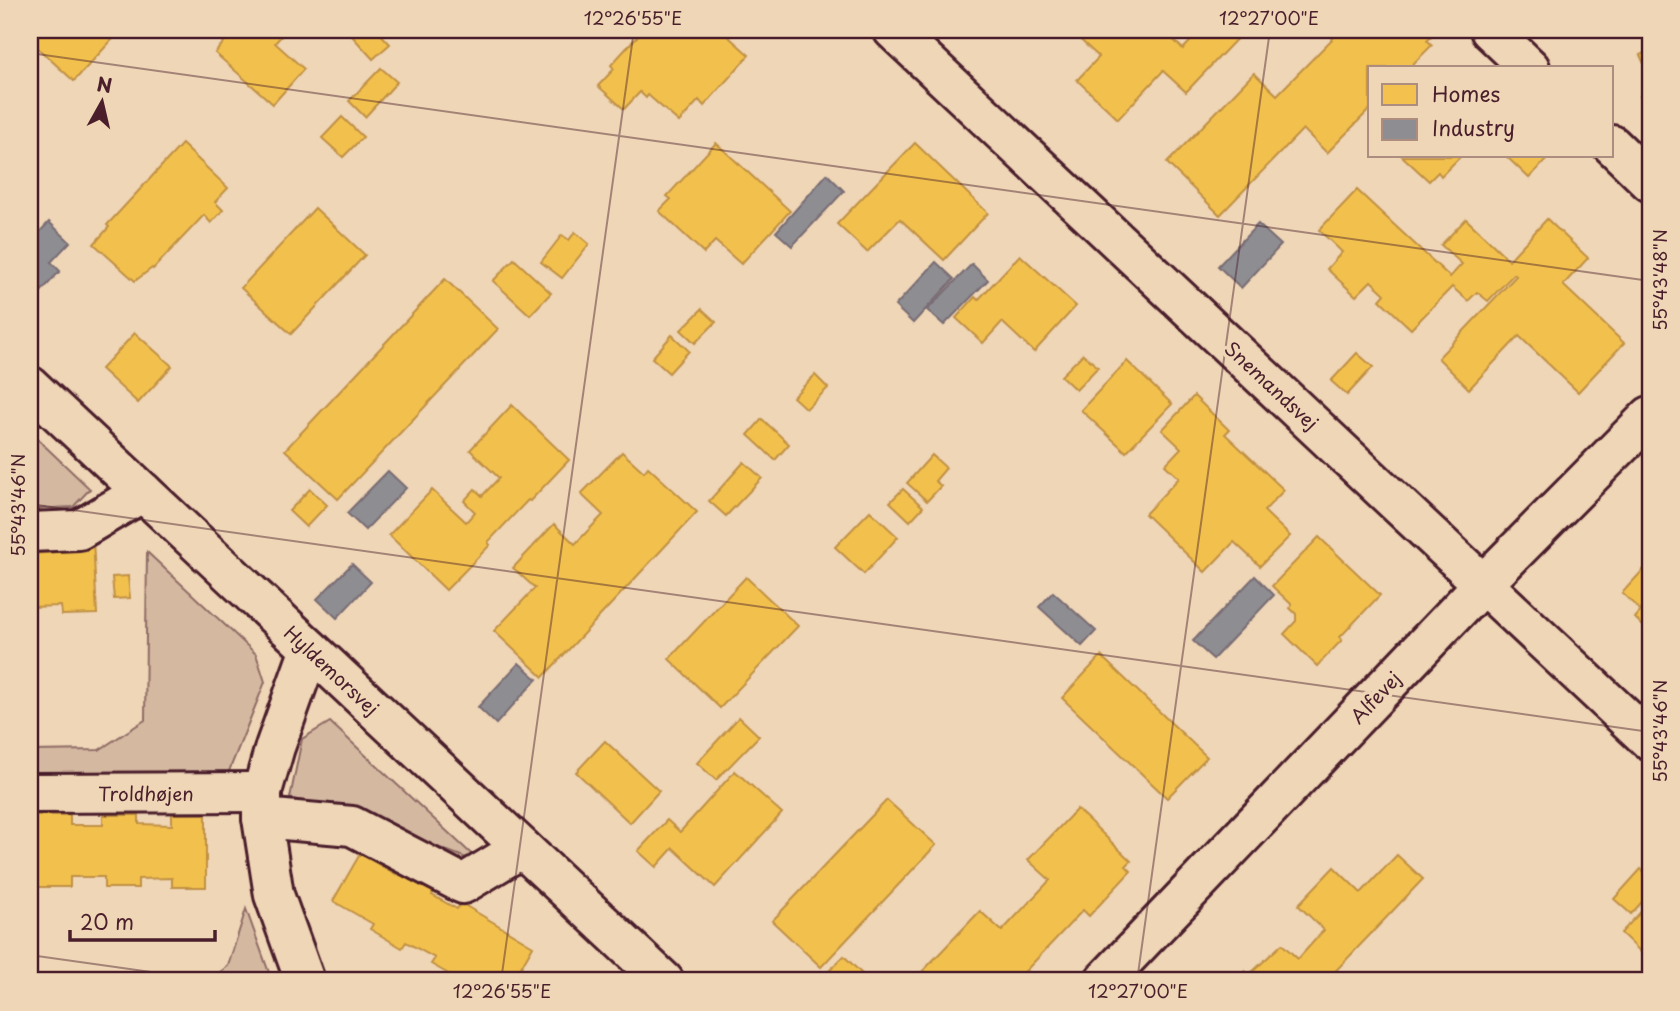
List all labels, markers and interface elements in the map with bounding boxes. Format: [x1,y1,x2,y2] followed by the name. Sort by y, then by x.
[584,4,682,31] text: 12°26'55"E
[1219,4,1319,31] text: 12°27'00"E
[66,66,136,136] north arrow
[1368,66,1614,158] legend
[95,69,114,99] text: N
[1432,77,1500,109] text: Homes
[1432,111,1515,143] text: Industry
[1646,229,1673,331] text: 55°43'48"N
[1219,334,1325,436] street label: Snemandsvej
[4,453,31,557] text: 55°43'46"N
[278,619,386,721] street label: Hyldemorsvej
[1343,665,1407,729] street label: Alfevej
[1646,679,1673,783] text: 55°43'46"N
[98,779,194,807] street label: Troldhøjen
[70,899,215,943] scale bar
[80,905,134,937] text: 20 m
[453,977,551,1004] text: 12°26'55"E
[1088,977,1188,1004] text: 12°27'00"E

